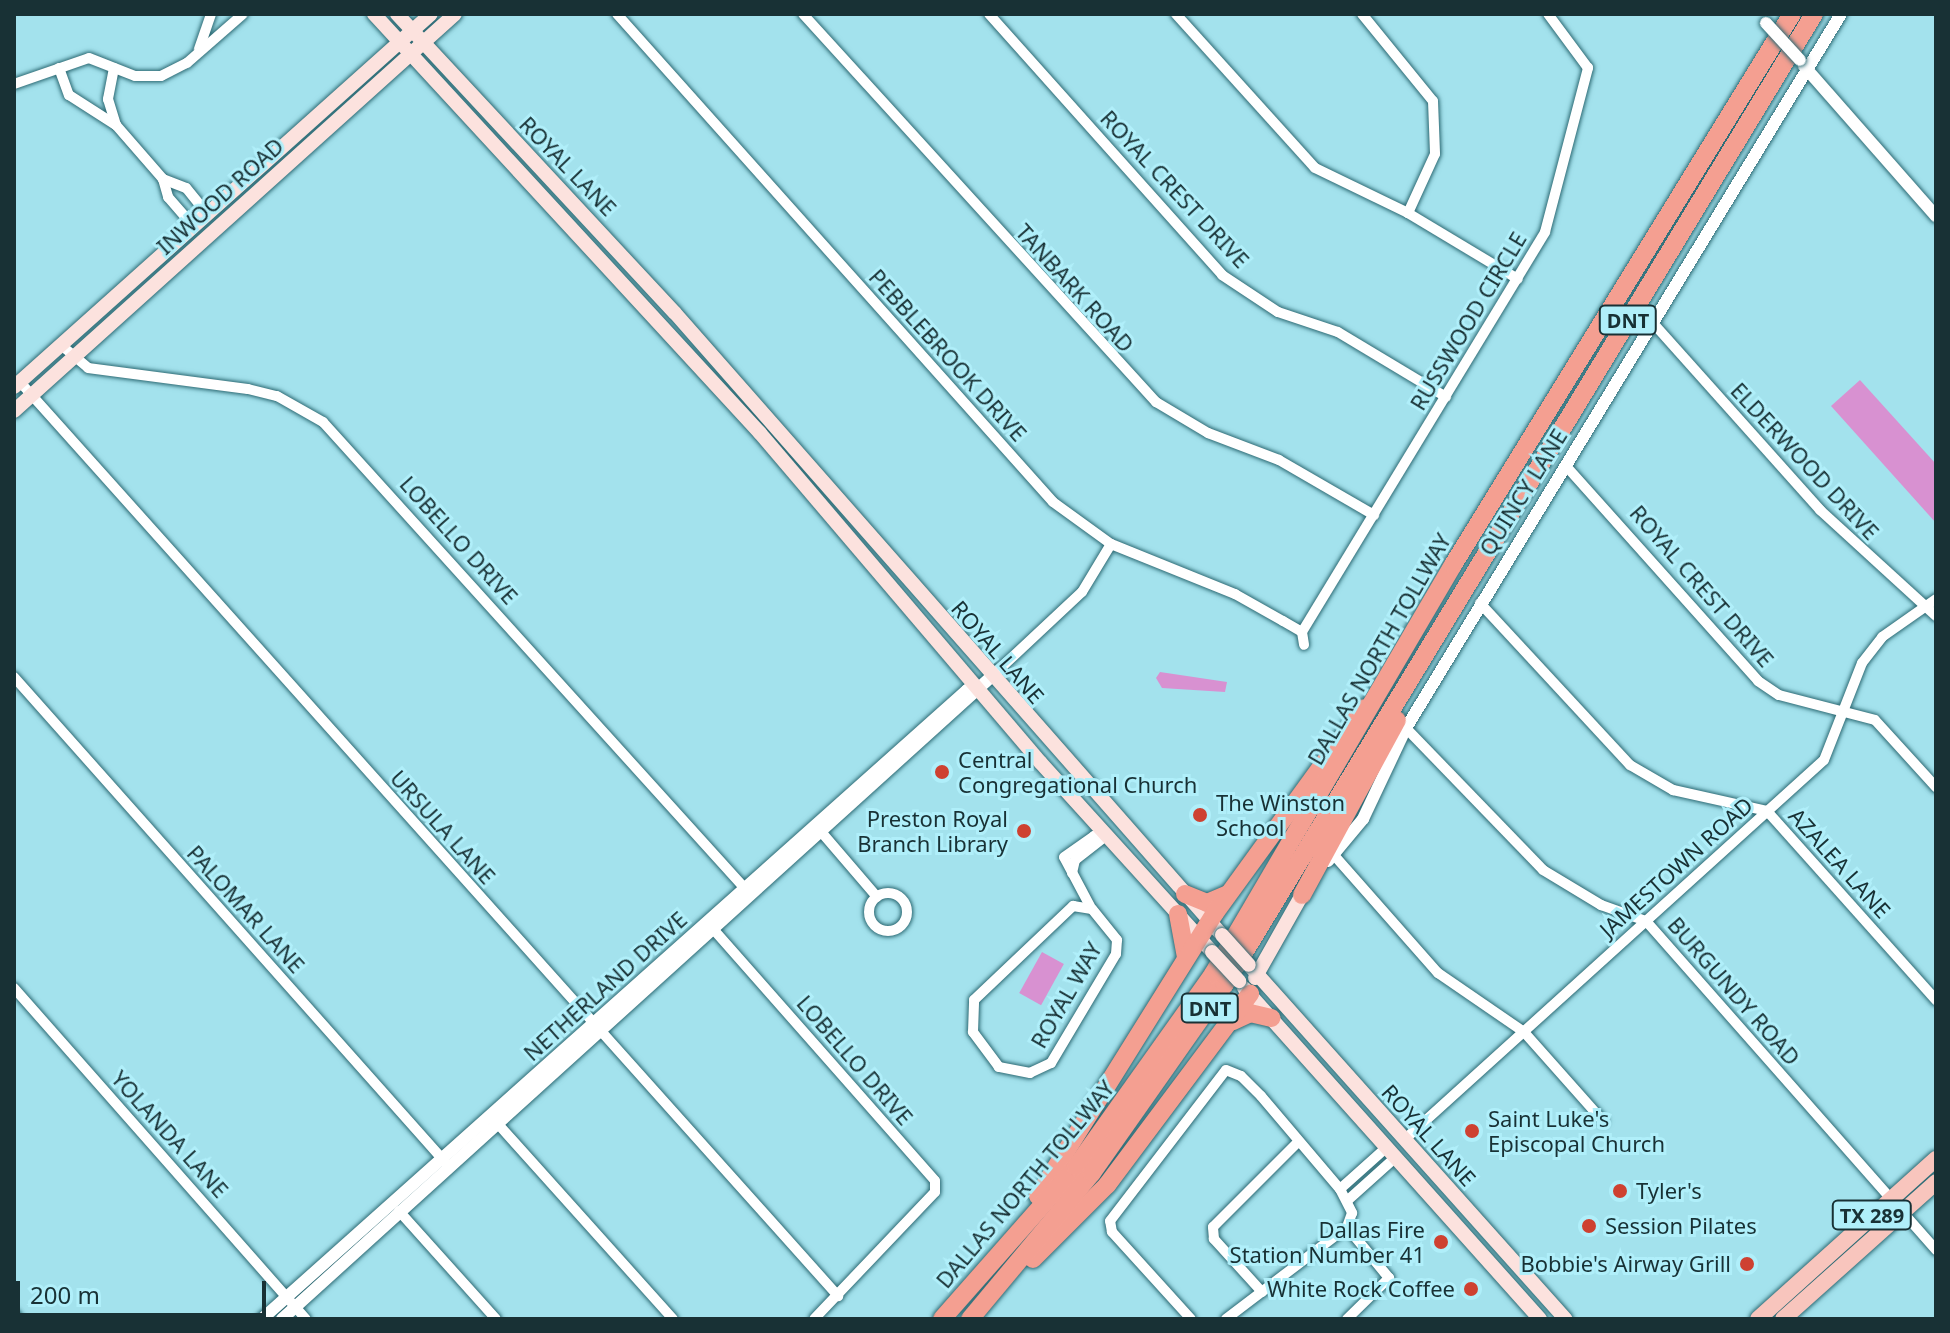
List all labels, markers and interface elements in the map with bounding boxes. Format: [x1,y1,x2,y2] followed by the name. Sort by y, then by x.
[1095,105,1255,273] street label: ROYAL CREST DRIVE
[514,111,622,221] street label: ROYAL LANE
[151,132,289,260] street label: INWOOD ROAD
[1011,218,1139,358] street label: TANBARK ROAD
[1404,227,1532,415] street label: RUSSWOOD CIRCLE
[864,264,1032,446] street label: PEBBLEBROOK DRIVE
[1598,304,1658,336] road number: DNT
[1726,377,1884,545] street label: ELDERWOOD DRIVE
[1474,424,1572,560] street label: QUINCY LANE
[395,471,523,609] street label: LOBELLO DRIVE
[1625,500,1779,672] street label: ROYAL CREST DRIVE
[1302,529,1456,769] street label: DALLAS NORTH TOLLWAY
[946,595,1050,709] street label: ROYAL LANE
[958,746,1197,798] place label: Central Congregational Church
[933,763,951,781] marker: Central Congregational Church
[385,765,501,889] street label: URSULA LANE
[1216,789,1345,840] place label: The Winston School
[1594,791,1758,943] street label: JAMESTOWN ROAD
[1784,803,1896,923] street label: AZALEA LANE
[857,805,1008,856] place label: Preston Royal Branch Library
[1191,806,1209,824] marker: The Winston School
[1015,822,1033,840] marker: Preston Royal Branch Library
[182,840,310,978] street label: PALOMAR LANE
[518,906,692,1066] street label: NETHERLAND DRIVE
[1663,912,1805,1070] street label: BURGUNDY ROAD
[1025,937,1107,1053] street label: ROYAL WAY
[792,990,918,1130] street label: LOBELLO DRIVE
[1180,992,1240,1024] road number: DNT
[106,1065,234,1203] street label: YOLANDA LANE
[930,1075,1120,1293] street label: DALLAS NORTH TOLLWAY
[1376,1079,1482,1191] street label: ROYAL LANE
[1488,1105,1665,1156] place label: Saint Luke's Episcopal Church
[1463,1122,1481,1140] marker: Saint Luke's Episcopal Church
[1636,1178,1702,1204] place label: Tyler's
[1611,1182,1629,1200] marker: Tyler's
[1830,1199,1914,1231] road number: TX 289
[1605,1213,1757,1239] place label: Session Pilates
[1230,1216,1425,1268] place label: Dallas Fire Station Number 41
[1580,1217,1598,1235] marker: Session Pilates
[1432,1233,1450,1251] marker: Dallas Fire Station Number 41
[1520,1251,1731,1277] place label: Bobbie's Airway Grill
[1738,1255,1756,1273] marker: Bobbie's Airway Grill
[20,1265,270,1315] scale bar
[1267,1276,1455,1302] place label: White Rock Coffee
[30,1278,100,1311] text: 200 m
[1462,1280,1480,1298] marker: White Rock Coffee

